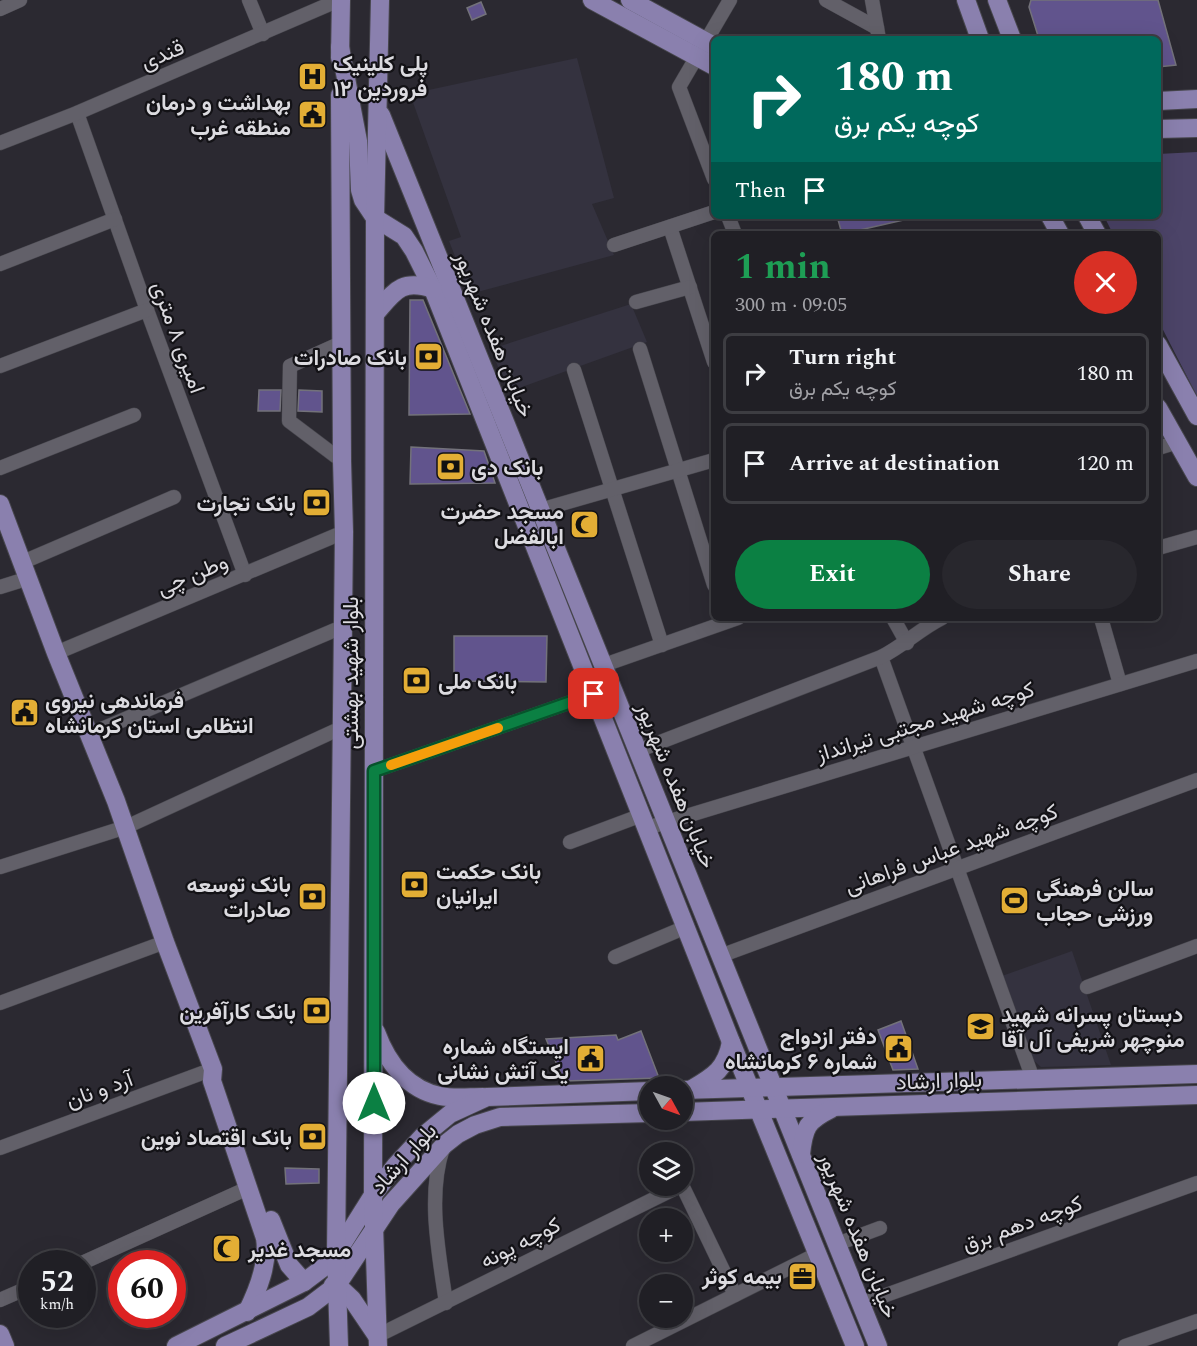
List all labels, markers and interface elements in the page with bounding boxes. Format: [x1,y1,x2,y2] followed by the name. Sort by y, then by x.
[136,31,190,79] street label: قندی
[834,46,953,109] text: 180 m
[333,48,428,106] place label: پلی کلینیک ۱۲ فروردین
[296,60,328,92] hospital icon: پلی کلینیک ۱۲ فروردین
[735,60,813,138] icon: right
[146,87,291,145] place label: بهداشت و درمان منطقه غرب
[296,99,328,131] public building icon: بهداشت و درمان منطقه غرب
[834,103,979,145] text: کوچه یکم برق
[735,174,786,207] text: Then
[798,174,831,207] icon: arrive
[735,240,831,295] text: 1 min
[445,245,542,423] street label: خیابان هفده شهریور
[1074,251,1137,314] button: close
[142,277,213,398] street label: امیری ۸ متری
[735,290,847,320] text: 300 m · 09:05
[412,341,444,373] bank icon: بانک صادرات
[789,341,896,374] text: Turn right
[294,342,407,375] place label: بانک صادرات
[738,357,771,390] icon: right
[1077,357,1134,390] text: 180 m
[789,374,897,404] text: کوچه یکم برق
[738,447,771,480] icon: arrive
[789,447,1000,480] text: Arrive at destination
[1077,447,1134,480] text: 120 m
[434,451,466,483] bank icon: بانک دی
[471,452,544,485] place label: بانک دی
[301,487,333,519] bank icon: بانک تجارت
[196,488,296,521] place label: بانک تجارت
[441,496,564,554] place label: مسجد حضرت ابالفضل
[569,508,601,540] mosque icon: مسجد حضرت ابالفضل
[735,540,930,609] button: Exit
[942,540,1137,609] button: Share
[152,546,233,605] street label: وطن چی
[335,596,368,750] street label: بلوار شهید بهشتی
[401,665,433,697] bank icon: بانک ملی
[438,666,517,699] place label: بانک ملی
[568,668,619,719] pin
[811,673,1039,772] street label: کوچه شهید مجتبی تیرانداز
[577,677,610,710] icon: arrive
[45,685,254,743] place label: فرماندهی نیروی انتظامی استان کرمانشاه
[627,696,724,874] street label: خیابان هفده شهریور
[8,697,40,729] public building icon: فرماندهی نیروی انتظامی استان کرمانشاه
[840,795,1063,903] street label: کوچه شهید عباس فراهانی
[436,856,541,914] place label: بانک حکمت ایرانیان
[399,868,431,900] bank icon: بانک حکمت ایرانیان
[187,869,291,927] place label: بانک توسعه صادرات
[1036,873,1154,931] place label: سالن فرهنگی ورزشی حجاب
[296,881,328,913] bank icon: بانک توسعه صادرات
[999,885,1031,917] sports icon: سالن فرهنگی ورزشی حجاب
[301,995,333,1027] bank icon: بانک کارآفرین
[179,996,296,1029] place label: بانک کارآفرین
[1001,999,1185,1057] place label: دبستان پسرانه شهید منوچهر شریفی آل آقا
[964,1011,996,1043] school or university icon: دبستان پسرانه شهید منوچهر شریفی آل آقا
[725,1021,877,1079] place label: دفتر ازدواج شماره ۶ کرمانشاه
[437,1031,569,1089] place label: ایستگاه شماره یک آتش نشانی
[882,1033,914,1065] public building icon: دفتر ازدواج شماره ۶ کرمانشاه
[574,1043,606,1075] public building icon: ایستگاه شماره یک آتش نشانی
[61,1062,139,1118] street label: آرد و نان
[896,1064,983,1099] street label: بلوار ارشاد
[342,1071,406,1135] position arrow
[639,1076,693,1130] north arrow
[639,1076,693,1328] map controls
[363,1116,445,1202] street label: بلوار ارشاد
[297,1121,329,1153] bank icon: بانک اقتصاد نوین
[141,1122,292,1155] place label: بانک اقتصاد نوین
[639,1142,693,1196] button: layers
[809,1146,906,1324] street label: خیابان هفده شهریور
[958,1187,1088,1261] street label: کوچه دهم برق
[639,1208,693,1262] button: +
[475,1209,567,1278] street label: کوچه پونه
[211,1233,243,1265] mosque icon: مسجد غدیر
[247,1234,351,1267] place label: مسجد غدیر
[108,1250,186,1328] speed limit sign: 60
[40,1259,74,1305] text: 52
[787,1260,819,1292] office icon: بیمه کوثر
[701,1261,782,1294] place label: بیمه کوثر
[639,1274,693,1328] button: −
[40,1293,74,1316] text: km/h

